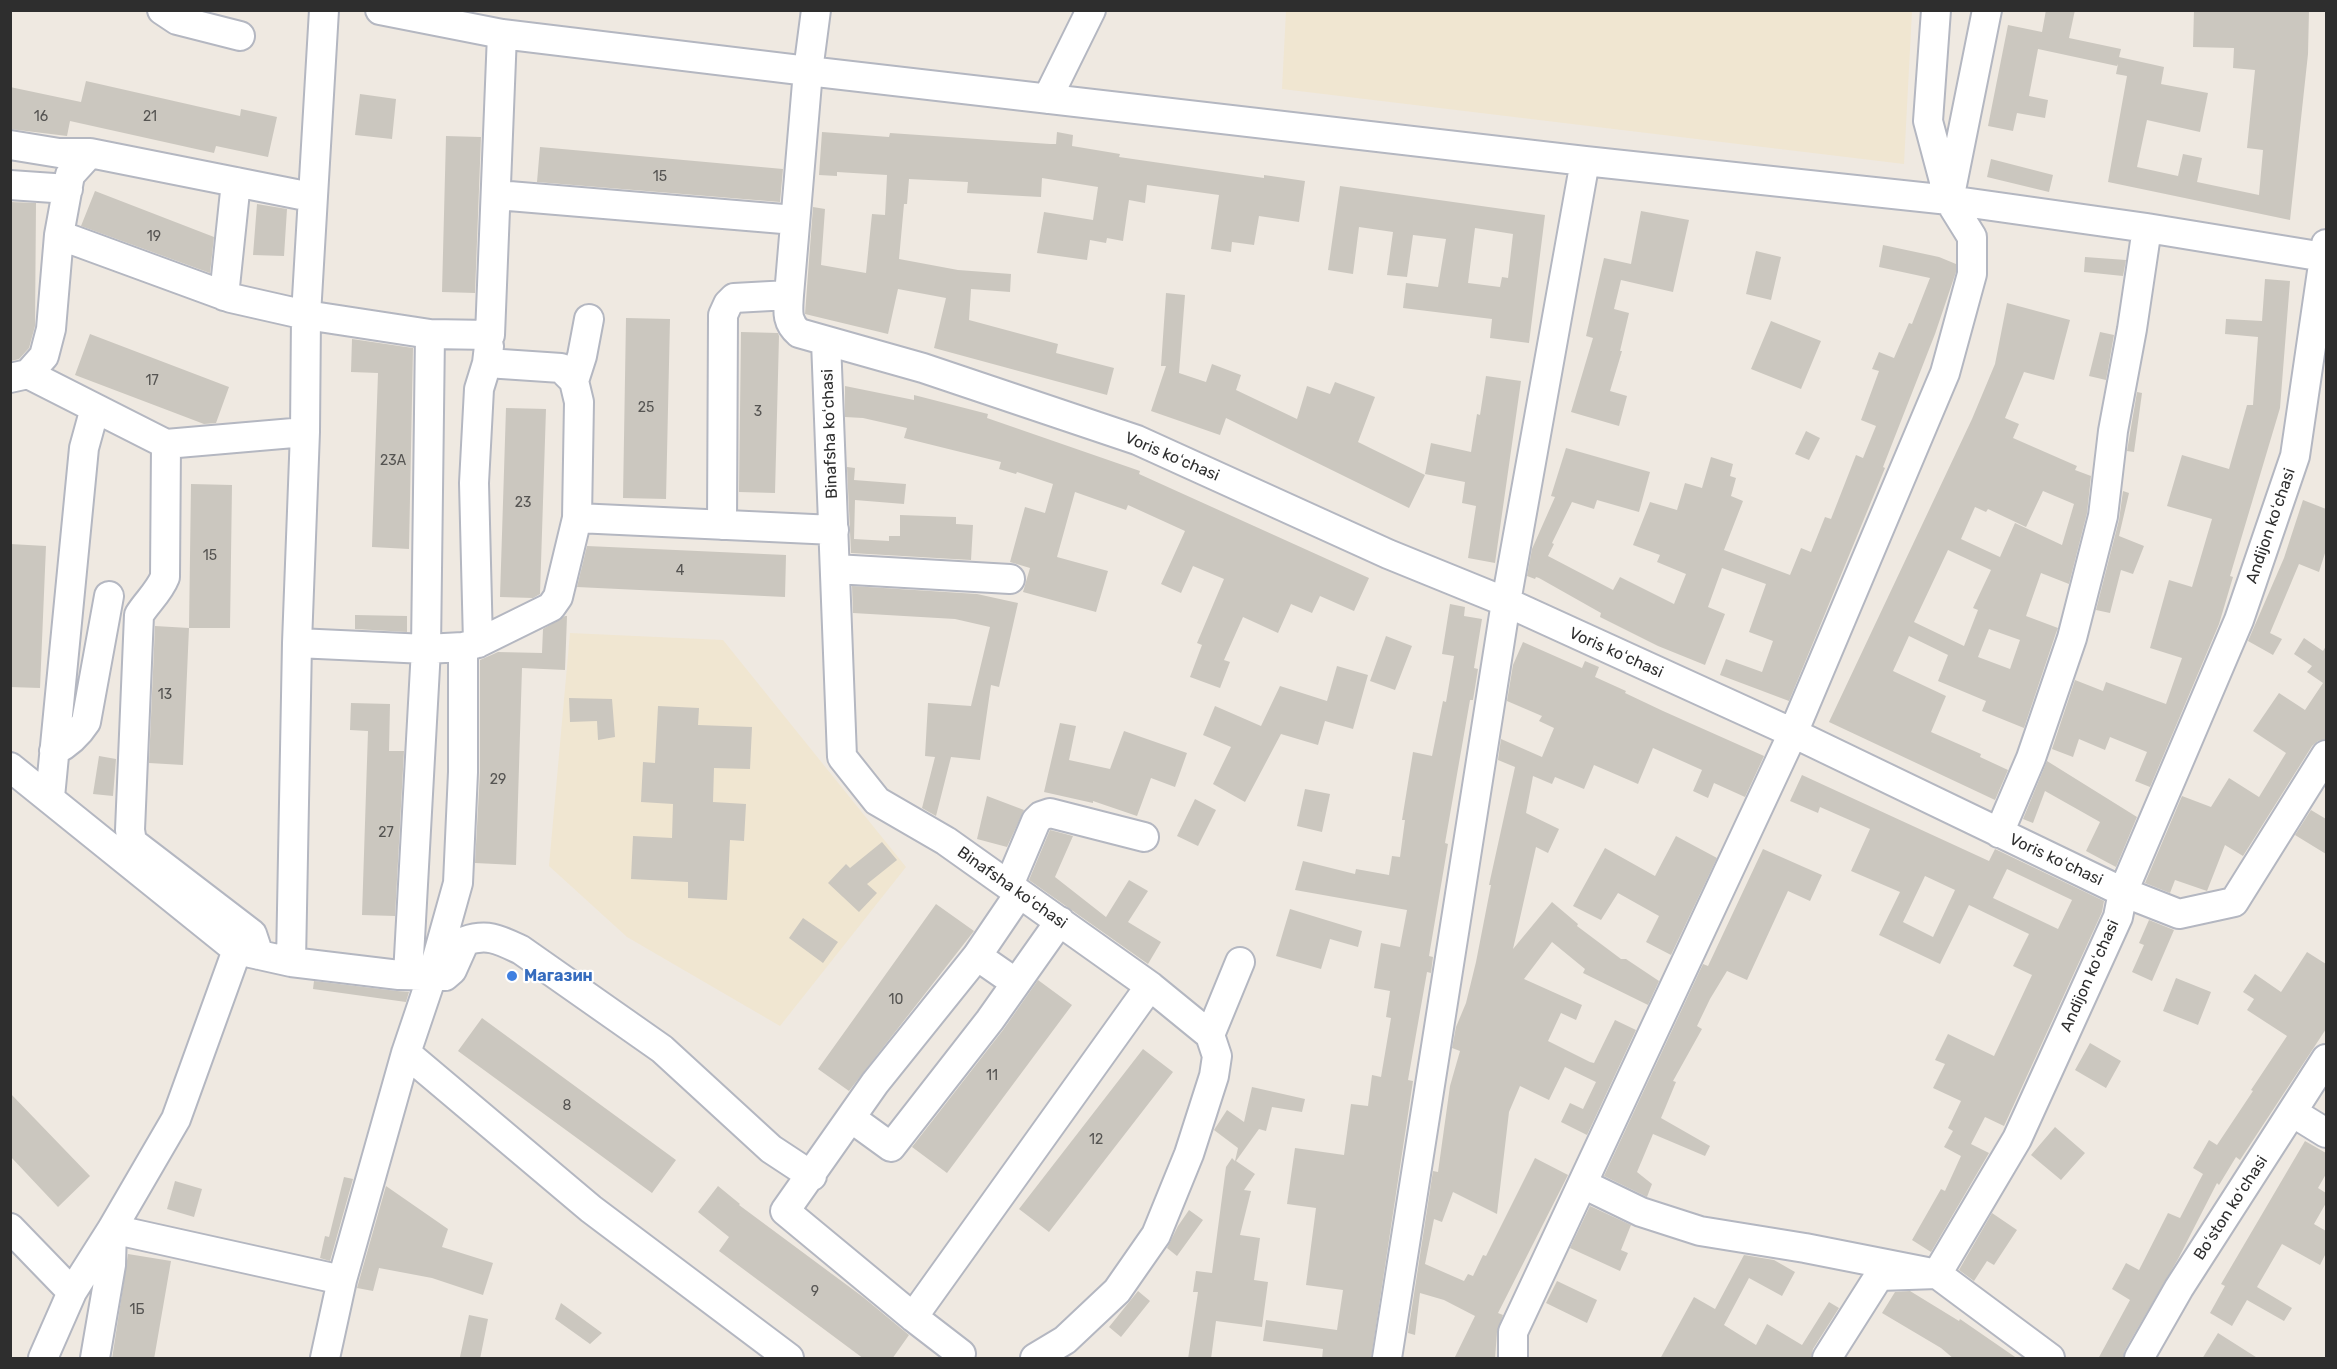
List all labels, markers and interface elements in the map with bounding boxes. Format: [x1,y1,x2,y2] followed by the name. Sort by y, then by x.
[34,109,48,125] house number: 16
[143,109,157,125] house number: 21
[653,169,667,185] house number: 15
[147,229,161,245] house number: 19
[818,369,842,499] street label: Binafsha koʻchasi
[145,373,159,389] house number: 17
[638,400,654,416] house number: 25
[754,404,762,420] house number: 3
[1122,428,1222,486] street label: Voris koʻchasi
[380,453,406,469] house number: 23А
[2242,466,2300,586] street label: Andijon koʻchasi
[515,495,531,511] house number: 23
[203,548,217,564] house number: 15
[676,563,684,579] house number: 4
[1566,624,1666,682] street label: Voris koʻchasi
[158,687,172,703] house number: 13
[490,772,506,788] house number: 29
[378,825,394,841] house number: 27
[2006,830,2106,890] street label: Voris koʻchasi
[953,843,1071,933] street label: Binafsha koʻchasi
[2057,917,2123,1035] street label: Andijon koʻchasi
[524,966,593,986] place label: Магазин
[505,969,519,983] marker: Магазин
[889,992,903,1008] house number: 10
[986,1068,998,1084] house number: 11
[563,1098,571,1114] house number: 8
[1089,1132,1103,1148] house number: 12
[2190,1152,2272,1264] street label: Boʻston koʻchasi
[811,1284,819,1300] house number: 9
[130,1302,144,1318] house number: 1Б

